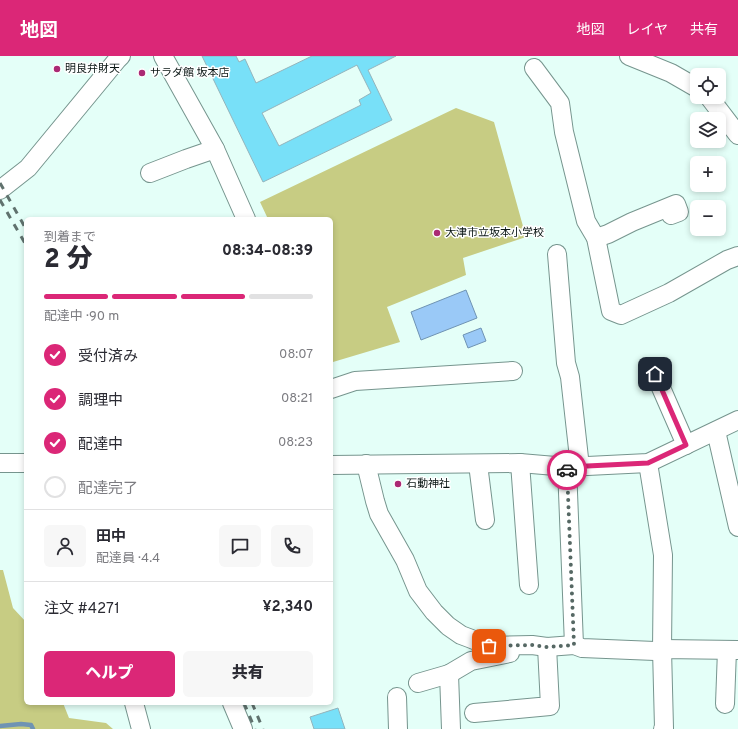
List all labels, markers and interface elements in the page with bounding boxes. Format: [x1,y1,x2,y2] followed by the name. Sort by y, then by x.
[20,19,58,43] text: 地図
[576,22,604,39] text: 地図
[626,22,668,39] text: レイヤ
[690,22,718,39] text: 共有
[65,62,120,76] place label: 明良弁財天
[52,64,62,74] marker: 明良弁財天
[150,66,230,80] place label: サラダ館 坂本店
[137,68,147,78] marker: サラダ館 坂本店
[690,68,726,236] map controls
[690,68,726,104] button: locate
[690,112,726,148] button: layers
[690,156,726,192] button: +
[690,200,726,236] button: −
[445,226,544,240] place label: 大津市立坂本小学校
[432,228,442,238] marker: 大津市立坂本小学校
[44,230,96,246] text: 到着まで
[222,242,313,261] text: 08:34–08:39
[44,244,93,277] text: 2 分
[44,309,119,325] text: 配達中 · 90 m
[44,344,66,366] icon: check
[279,347,313,363] text: 08:07
[78,348,138,367] text: 受付済み
[638,357,672,391] pin
[644,363,666,385] icon: home
[44,388,66,410] icon: check
[281,391,313,407] text: 08:21
[78,392,123,411] text: 調理中
[44,432,66,454] icon: check
[278,435,313,451] text: 08:23
[78,436,123,455] text: 配達中
[547,450,587,490] courier
[556,459,578,481] icon: car
[406,477,450,491] place label: 石動神社
[393,479,403,489] marker: 石動神社
[78,480,138,499] text: 配達完了
[44,525,86,567] button: person
[219,525,261,567] button: chat
[271,525,313,567] button: phone
[96,528,126,547] text: 田中
[96,551,160,567] text: 配達員 · 4.4
[262,598,313,617] text: ¥2,340
[44,600,120,619] text: 注文 #4271
[472,629,506,663] pin
[478,635,500,657] icon: bag
[44,651,175,697] button: ヘルプ
[183,651,313,697] button: 共有

